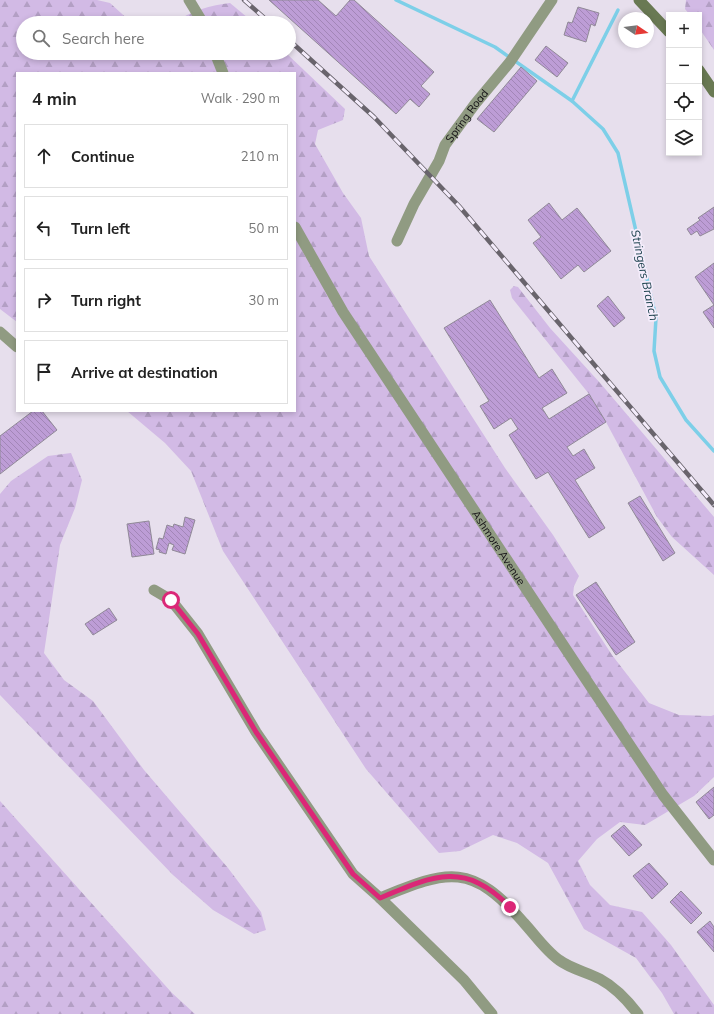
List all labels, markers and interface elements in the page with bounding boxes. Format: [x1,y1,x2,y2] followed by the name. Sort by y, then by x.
[618,12,654,48] north arrow
[666,12,702,156] map controls
[666,12,702,48] button: +
[16,16,296,60] search box
[30,27,52,49] icon: search
[62,29,144,48] text: Search here
[666,48,702,84] button: −
[666,84,702,120] button: locate
[442,86,491,145] street label: Spring Road
[32,88,77,109] text: 4 min
[201,90,280,106] text: Walk · 290 m
[666,120,702,156] button: layers
[33,145,55,167] icon: ahead
[71,147,134,166] text: Continue
[241,148,279,164] text: 210 m
[33,217,55,239] icon: left
[71,219,130,238] text: Turn left
[249,220,279,236] text: 50 m
[628,228,662,322] water label: Stringers Branch
[33,289,55,311] icon: right
[71,291,141,310] text: Turn right
[249,292,279,308] text: 30 m
[33,361,55,383] icon: arrive
[71,363,218,382] text: Arrive at destination
[469,507,529,588] street label: Ashmore Avenue
[162,591,180,609] route start
[501,898,519,916] route end

